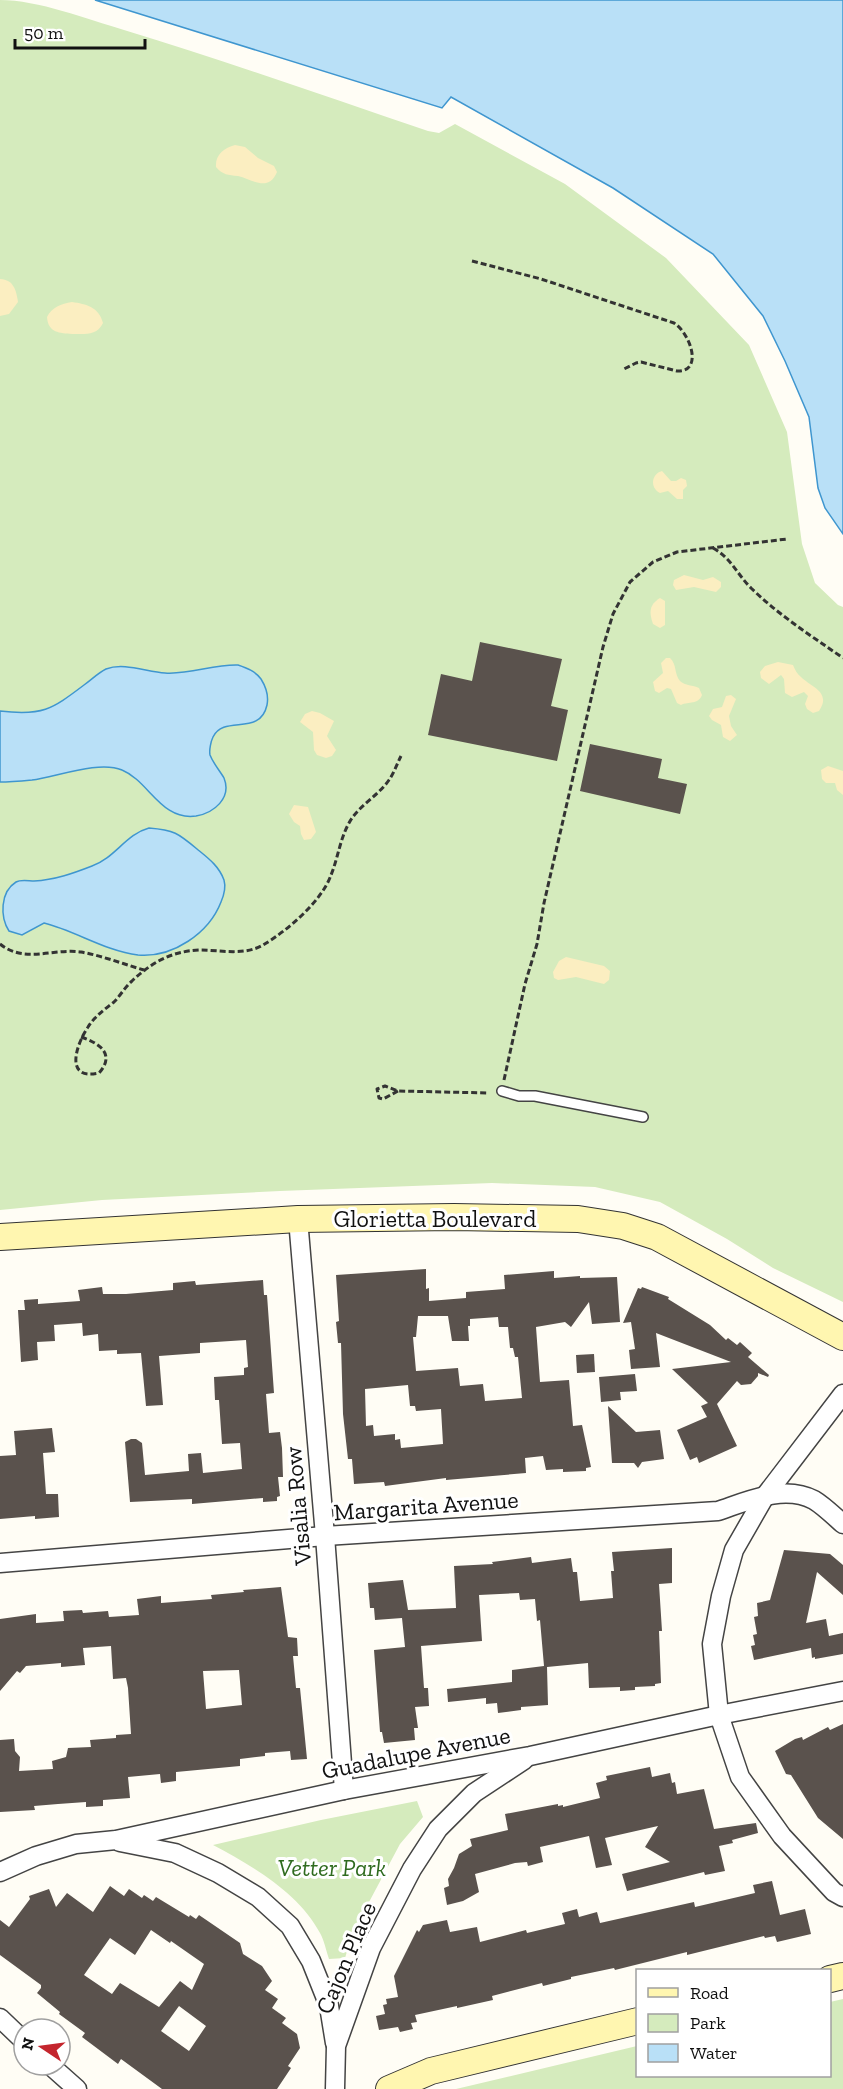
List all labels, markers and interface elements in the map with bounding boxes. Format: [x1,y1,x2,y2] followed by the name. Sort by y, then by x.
[15,12,146,50] scale bar
[24,22,64,44] text: 50 m
[334,1204,536,1233] street label: Glorietta Boulevard
[278,1445,317,1568] street label: Visalia Row
[332,1485,519,1526] street label: Margarita Avenue
[319,1720,513,1785] street label: Guadalupe Avenue
[278,1853,387,1882] park label: Vetter Park
[309,1897,382,2018] street label: Cajon Place
[636,1969,831,2077] legend
[690,1982,729,2004] text: Road
[690,2012,726,2034] text: Park
[12,2017,72,2077] north arrow
[17,2036,38,2052] text: N
[690,2042,737,2064] text: Water

